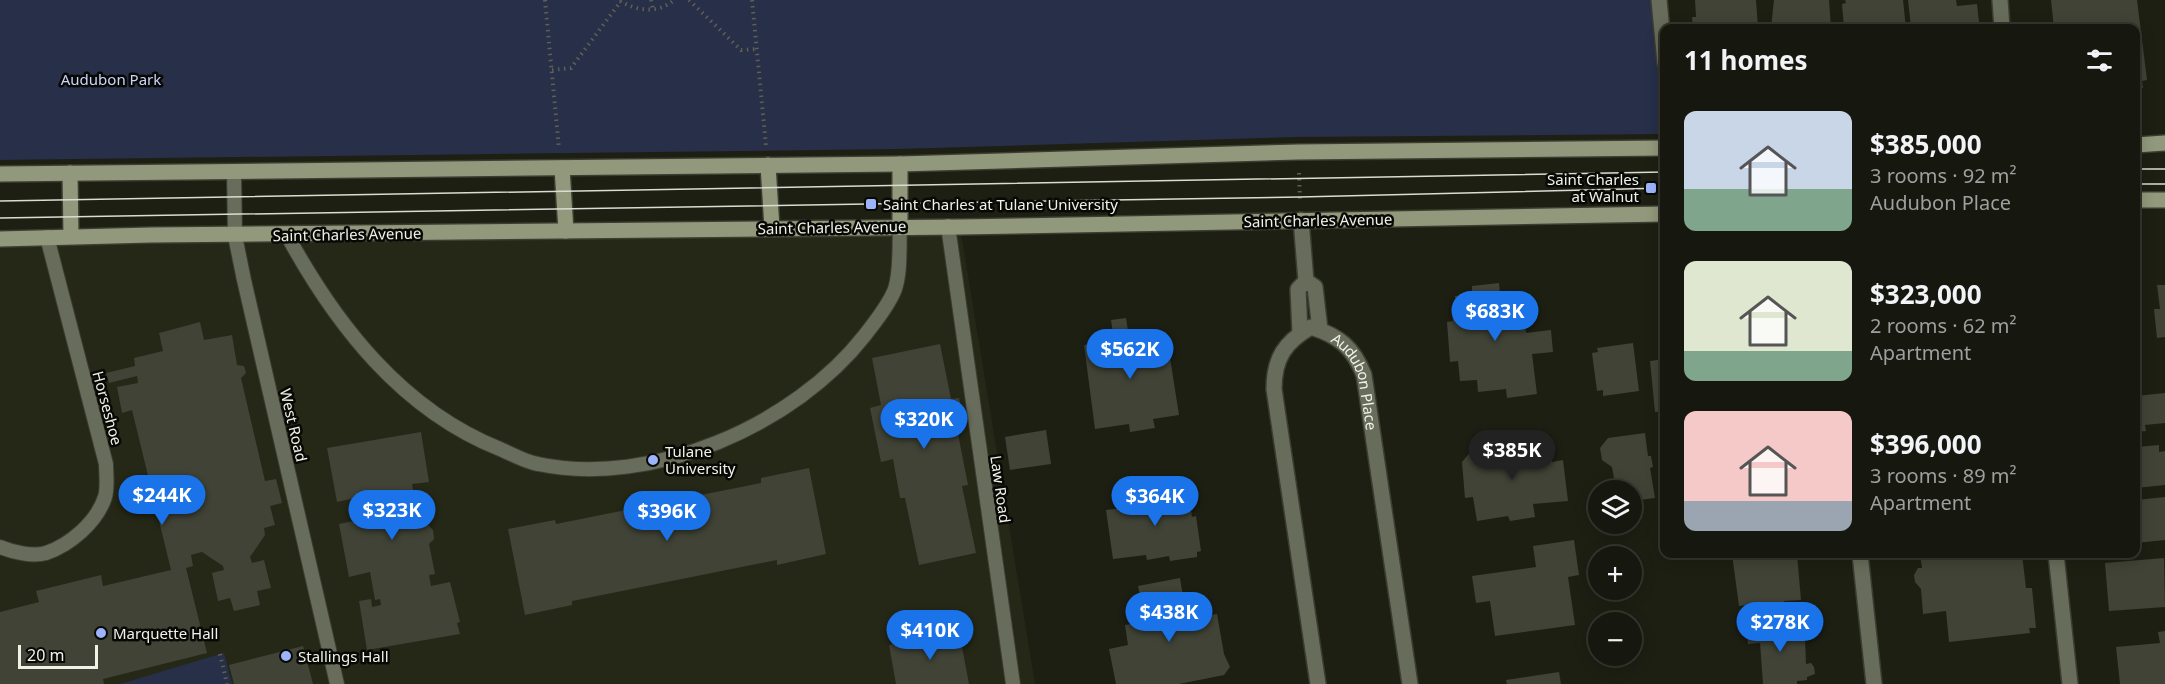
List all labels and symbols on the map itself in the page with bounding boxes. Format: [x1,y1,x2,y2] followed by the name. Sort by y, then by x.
[61,69,161,89] park label: Audubon Park
[1547,169,1640,206] place label: Saint Charles at Walnut
[1644,181,1658,195] marker: Saint Charles at Walnut
[883,194,1118,214] place label: Saint Charles at Tulane University
[864,197,878,211] marker: Saint Charles at Tulane University
[1244,209,1392,231] street label: Saint Charles Avenue
[758,216,906,238] street label: Saint Charles Avenue
[273,223,421,245] street label: Saint Charles Avenue
[1453,291,1537,342] pin: $683K
[1328,328,1382,431] street label: Audubon Place
[1088,329,1172,380] pin: $562K
[89,369,127,447] street label: Horseshoe
[276,386,312,464] street label: West Road
[882,399,966,450] pin: $320K
[1470,430,1554,481] pin: $385K
[665,441,736,478] place label: Tulane University
[646,453,660,467] marker: Tulane University
[986,454,1016,524] street label: Law Road
[120,475,204,526] pin: $244K
[1113,476,1197,527] pin: $364K
[350,490,434,541] pin: $323K
[625,491,709,542] pin: $396K
[1127,592,1211,643] pin: $438K
[1738,602,1822,653] pin: $278K
[888,610,972,661] pin: $410K
[113,623,218,643] place label: Marquette Hall
[94,626,108,640] marker: Marquette Hall
[18,642,98,670] scale bar
[298,646,389,666] place label: Stallings Hall
[279,649,293,663] marker: Stallings Hall

